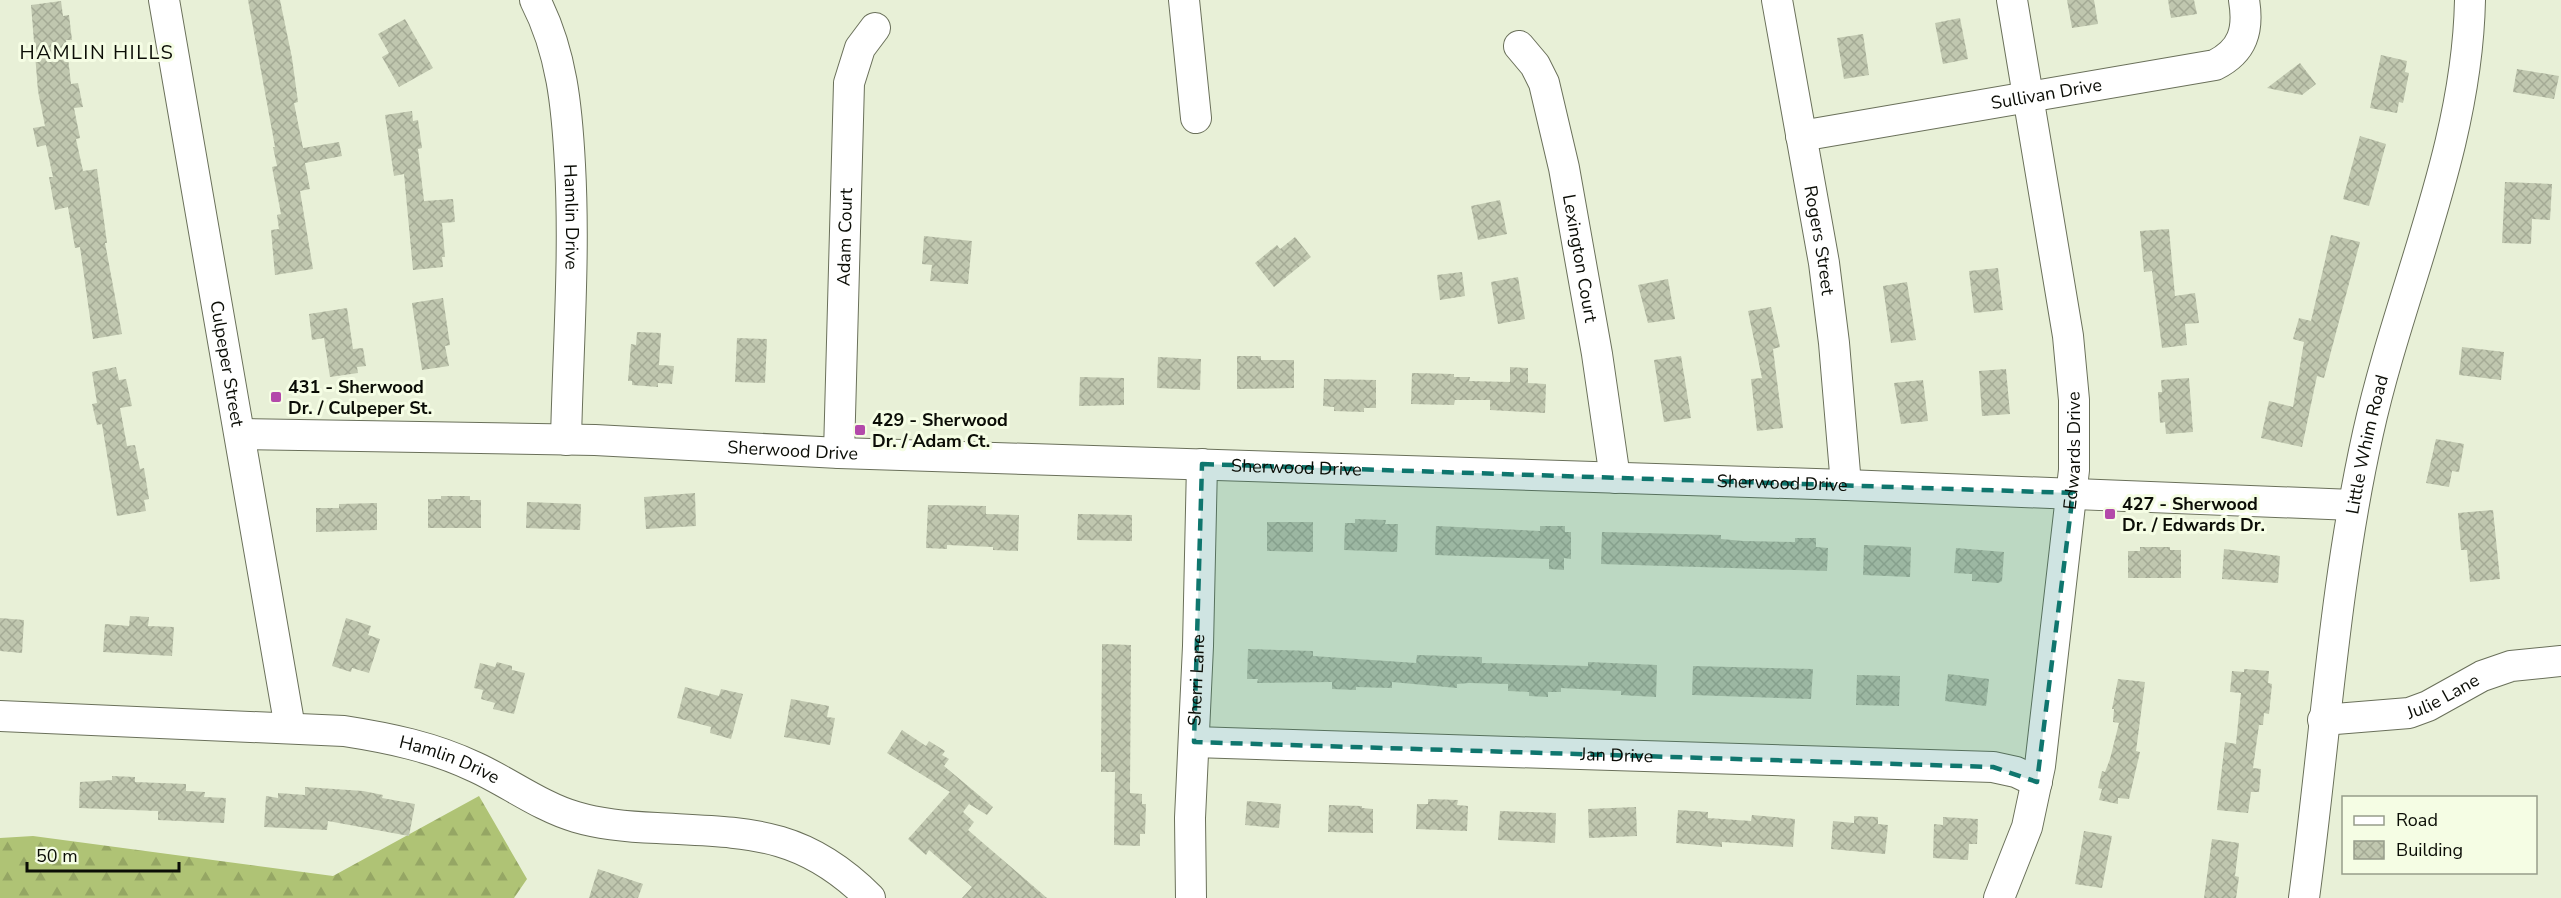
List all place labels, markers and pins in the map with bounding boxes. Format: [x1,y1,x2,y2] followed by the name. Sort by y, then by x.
[288,375,432,420] place label: 431 - Sherwood Dr. / Culpeper St.
[269,390,283,404] marker: 431 - Sherwood Dr. / Culpeper St.
[872,408,1008,453] place label: 429 - Sherwood Dr. / Adam Ct.
[853,423,867,437] marker: 429 - Sherwood Dr. / Adam Ct.
[2122,492,2265,537] place label: 427 - Sherwood Dr. / Edwards Dr.
[2103,507,2117,521] marker: 427 - Sherwood Dr. / Edwards Dr.

